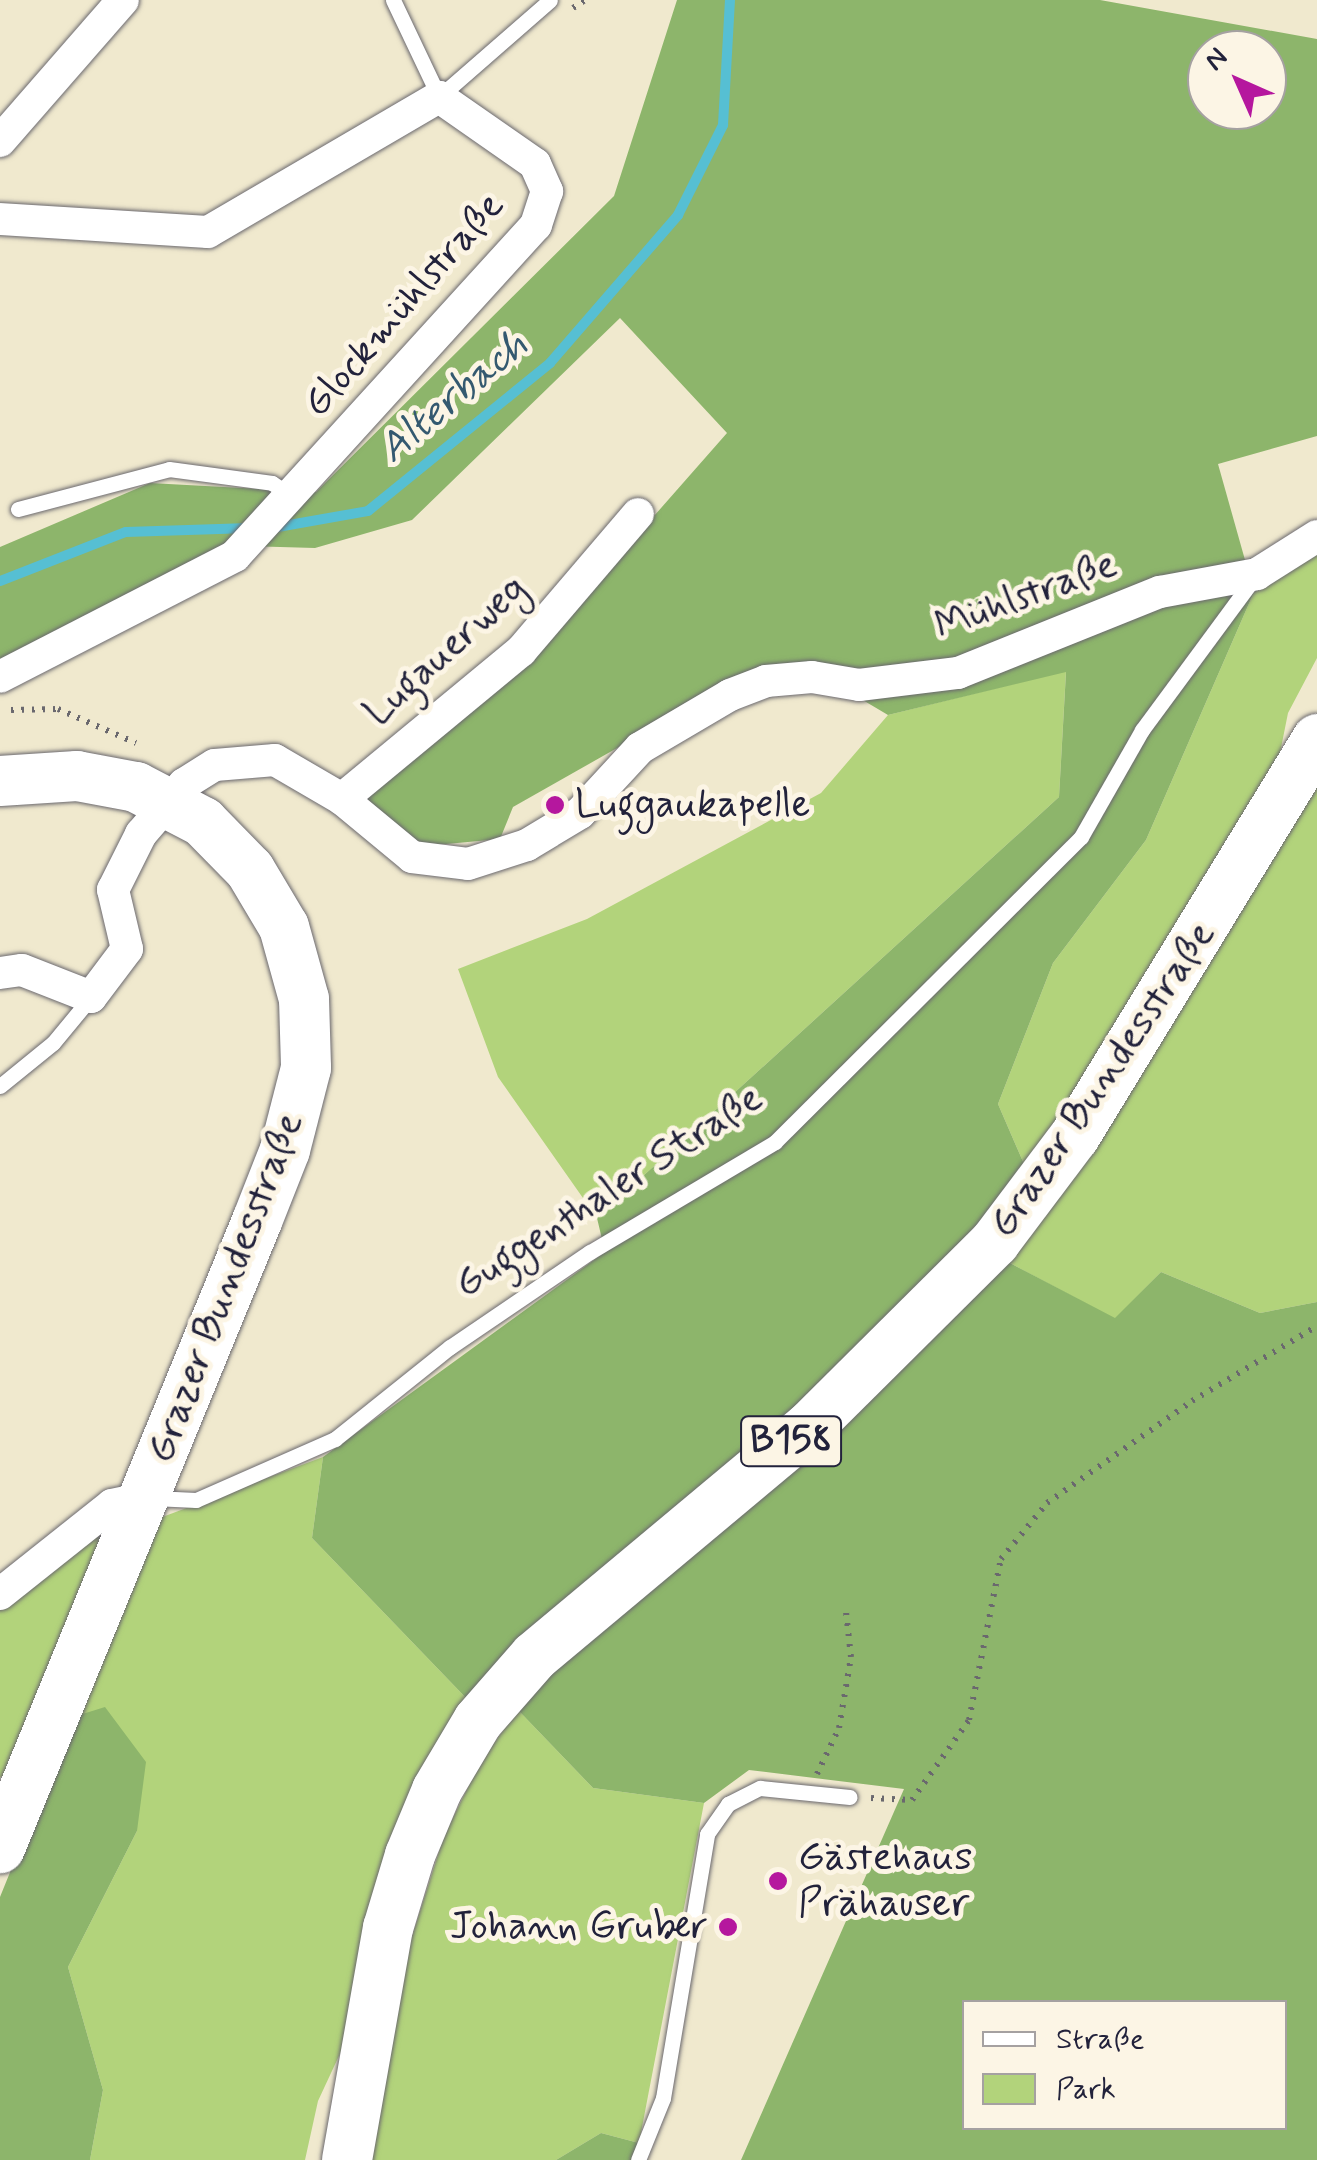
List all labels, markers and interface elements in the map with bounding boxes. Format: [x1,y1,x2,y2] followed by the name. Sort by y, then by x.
[1187,30,1287,130] north arrow
[1197,40,1237,80] text: N
[293,183,515,427] street label: Glockmühlstraße
[369,321,539,475] water label: Alterbach
[928,541,1124,651] street label: Mühlstraße
[355,565,537,737] street label: Lugauerweg
[575,781,810,829] place label: Luggaukapelle
[544,794,566,816] marker: Luggaukapelle
[983,918,1223,1242] street label: Grazer Bundesstraße
[449,1076,769,1308] street label: Guggenthaler Straße
[139,1112,313,1464] street label: Grazer Bundesstraße
[738,1408,844,1474] road number: B158
[798,1834,972,1928] place label: Gästehaus Prähauser
[767,1870,789,1892] marker: Gästehaus Prähauser
[453,1903,708,1951] place label: Johann Gruber
[717,1916,739,1938] marker: Johann Gruber
[962,2000,1287,2130] legend
[1056,2020,1144,2059] text: Straße
[1056,2070,1116,2109] text: Park

